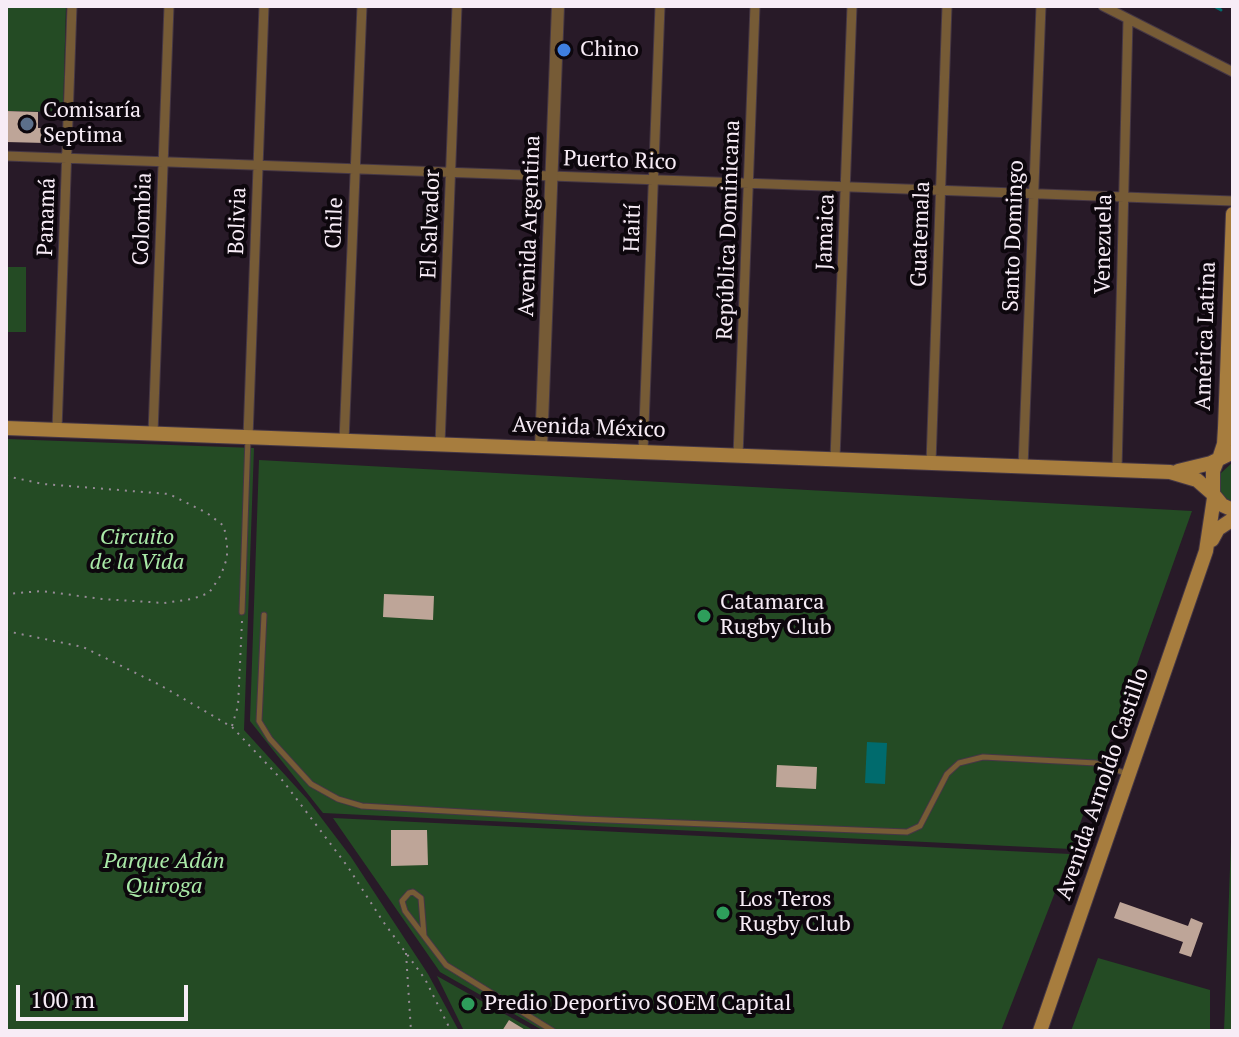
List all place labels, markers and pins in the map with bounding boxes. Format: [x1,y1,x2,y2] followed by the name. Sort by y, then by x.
[580,37,639,63] place label: Chino
[555,41,573,59] marker: Chino
[43,98,141,150] place label: Comisaría Septima
[18,115,36,133] marker: Comisaría Septima
[720,590,832,642] place label: Catamarca Rugby Club
[695,607,713,625] marker: Catamarca Rugby Club
[739,887,851,938] place label: Los Teros Rugby Club
[714,904,732,922] marker: Los Teros Rugby Club
[484,991,791,1017] place label: Predio Deportivo SOEM Capital
[459,995,477,1013] marker: Predio Deportivo SOEM Capital

